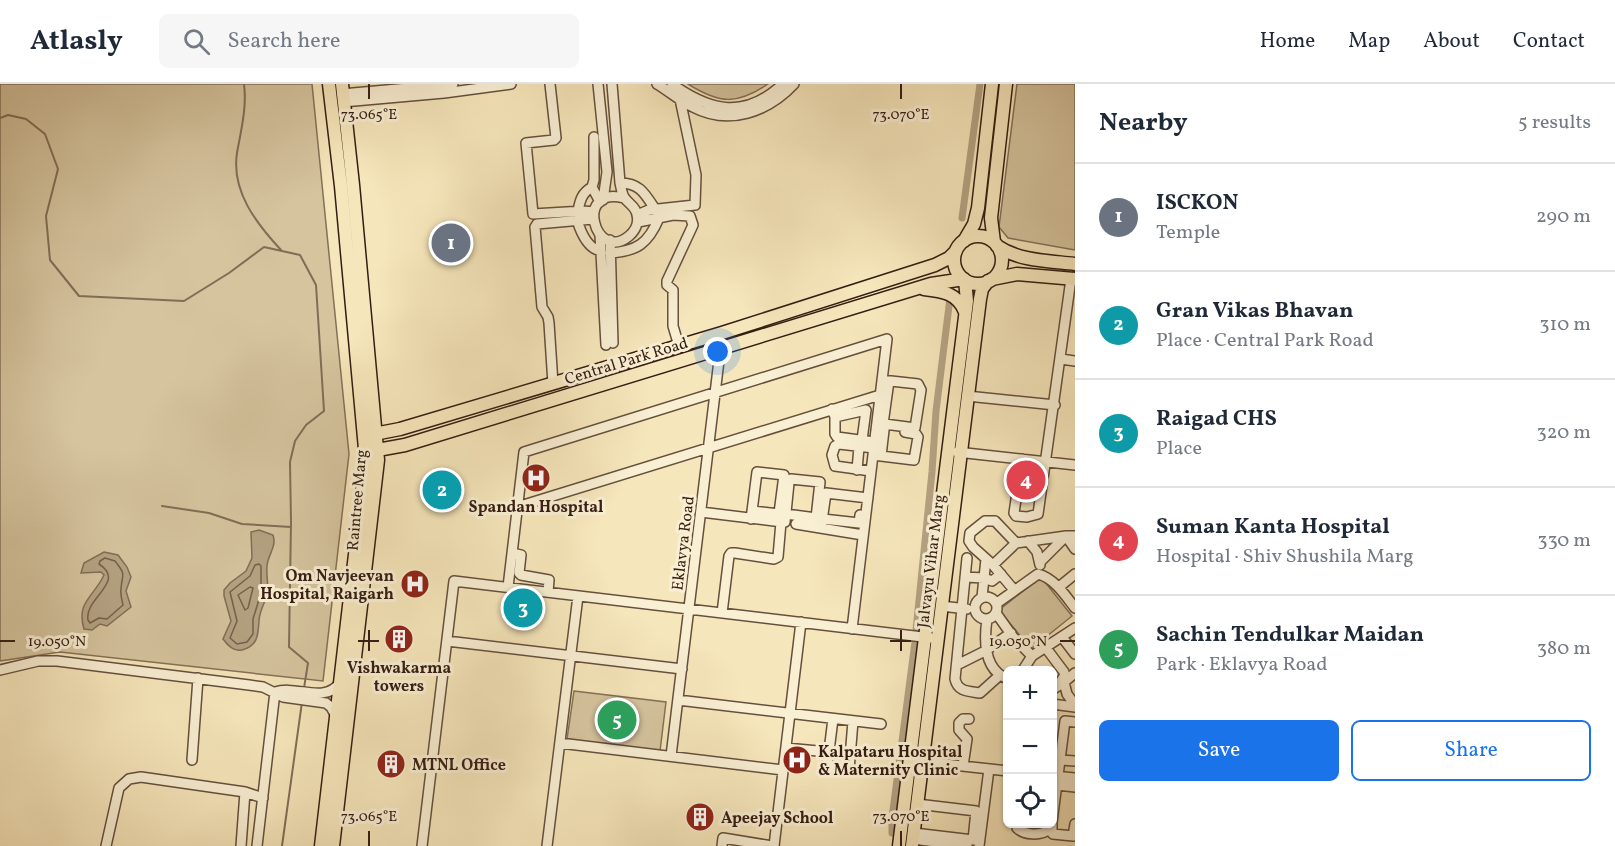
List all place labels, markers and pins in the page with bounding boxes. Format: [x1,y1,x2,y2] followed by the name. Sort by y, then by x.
[432,220,470,266] pin: 1
[1006,458,1046,502] pin: 4
[520,462,552,494] hospital icon: Spandan Hospital
[422,468,462,512] pin: 2
[469,497,604,519] place label: Spandan Hospital
[260,566,394,606] place label: Om Navjeevan Hospital, Raigarh
[399,568,431,600] hospital icon: Om Navjeevan Hospital, Raigarh
[504,586,542,630] pin: 3
[383,623,415,655] building icon: Vishwakarma towers
[347,658,452,698] place label: Vishwakarma towers
[598,698,636,742] pin: 5
[818,742,963,782] place label: Kalpataru Hospital & Maternity Clinic
[781,744,813,776] hospital icon: Kalpataru Hospital & Maternity Clinic
[375,748,407,780] building icon: MTNL Office
[412,755,506,777] place label: MTNL Office
[684,801,716,833] building icon: Apeejay School
[721,808,834,830] place label: Apeejay School

